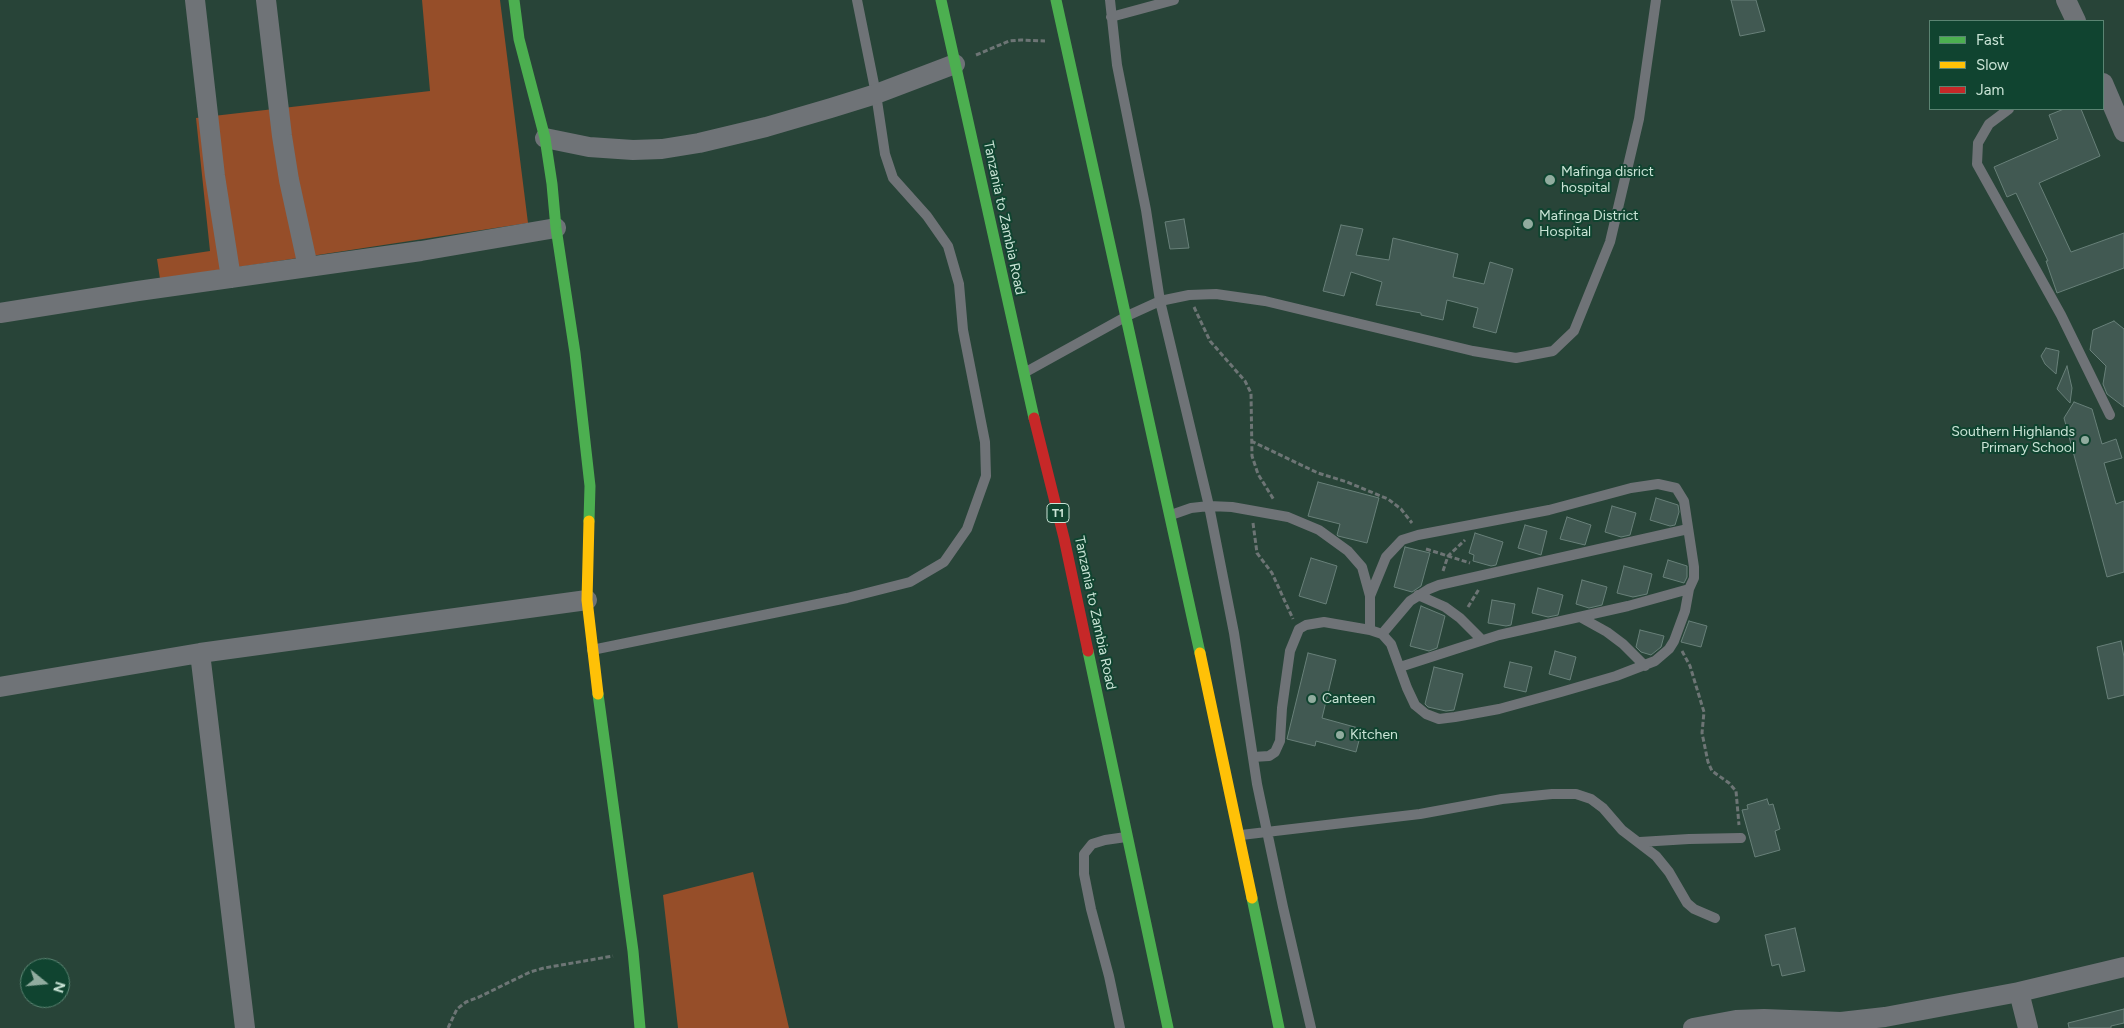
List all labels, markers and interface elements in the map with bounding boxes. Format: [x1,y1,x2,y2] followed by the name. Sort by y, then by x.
[1929,20,2104,110] legend
[1976,31,2004,49] text: Fast
[1976,56,2009,74] text: Slow
[1976,81,2004,99] text: Jam
[980,140,1028,296] street label: Tanzania to Zambia Road
[1561,164,1654,196] place label: Mafinga disrict hospital
[1543,173,1557,187] marker: Mafinga disrict hospital
[1539,208,1639,240] place label: Mafinga District Hospital
[1521,217,1535,231] marker: Mafinga District Hospital
[1951,424,2075,457] place label: Southern Highlands Primary School
[2079,434,2091,446] marker: Southern Highlands Primary School
[1047,503,1069,522] road number: T1
[1071,535,1119,691] street label: Tanzania to Zambia Road
[1322,691,1375,707] place label: Canteen
[1306,693,1318,705] marker: Canteen
[1350,727,1398,743] place label: Kitchen
[1334,729,1346,741] marker: Kitchen
[20,958,70,1008] north arrow
[49,980,69,995] text: N

